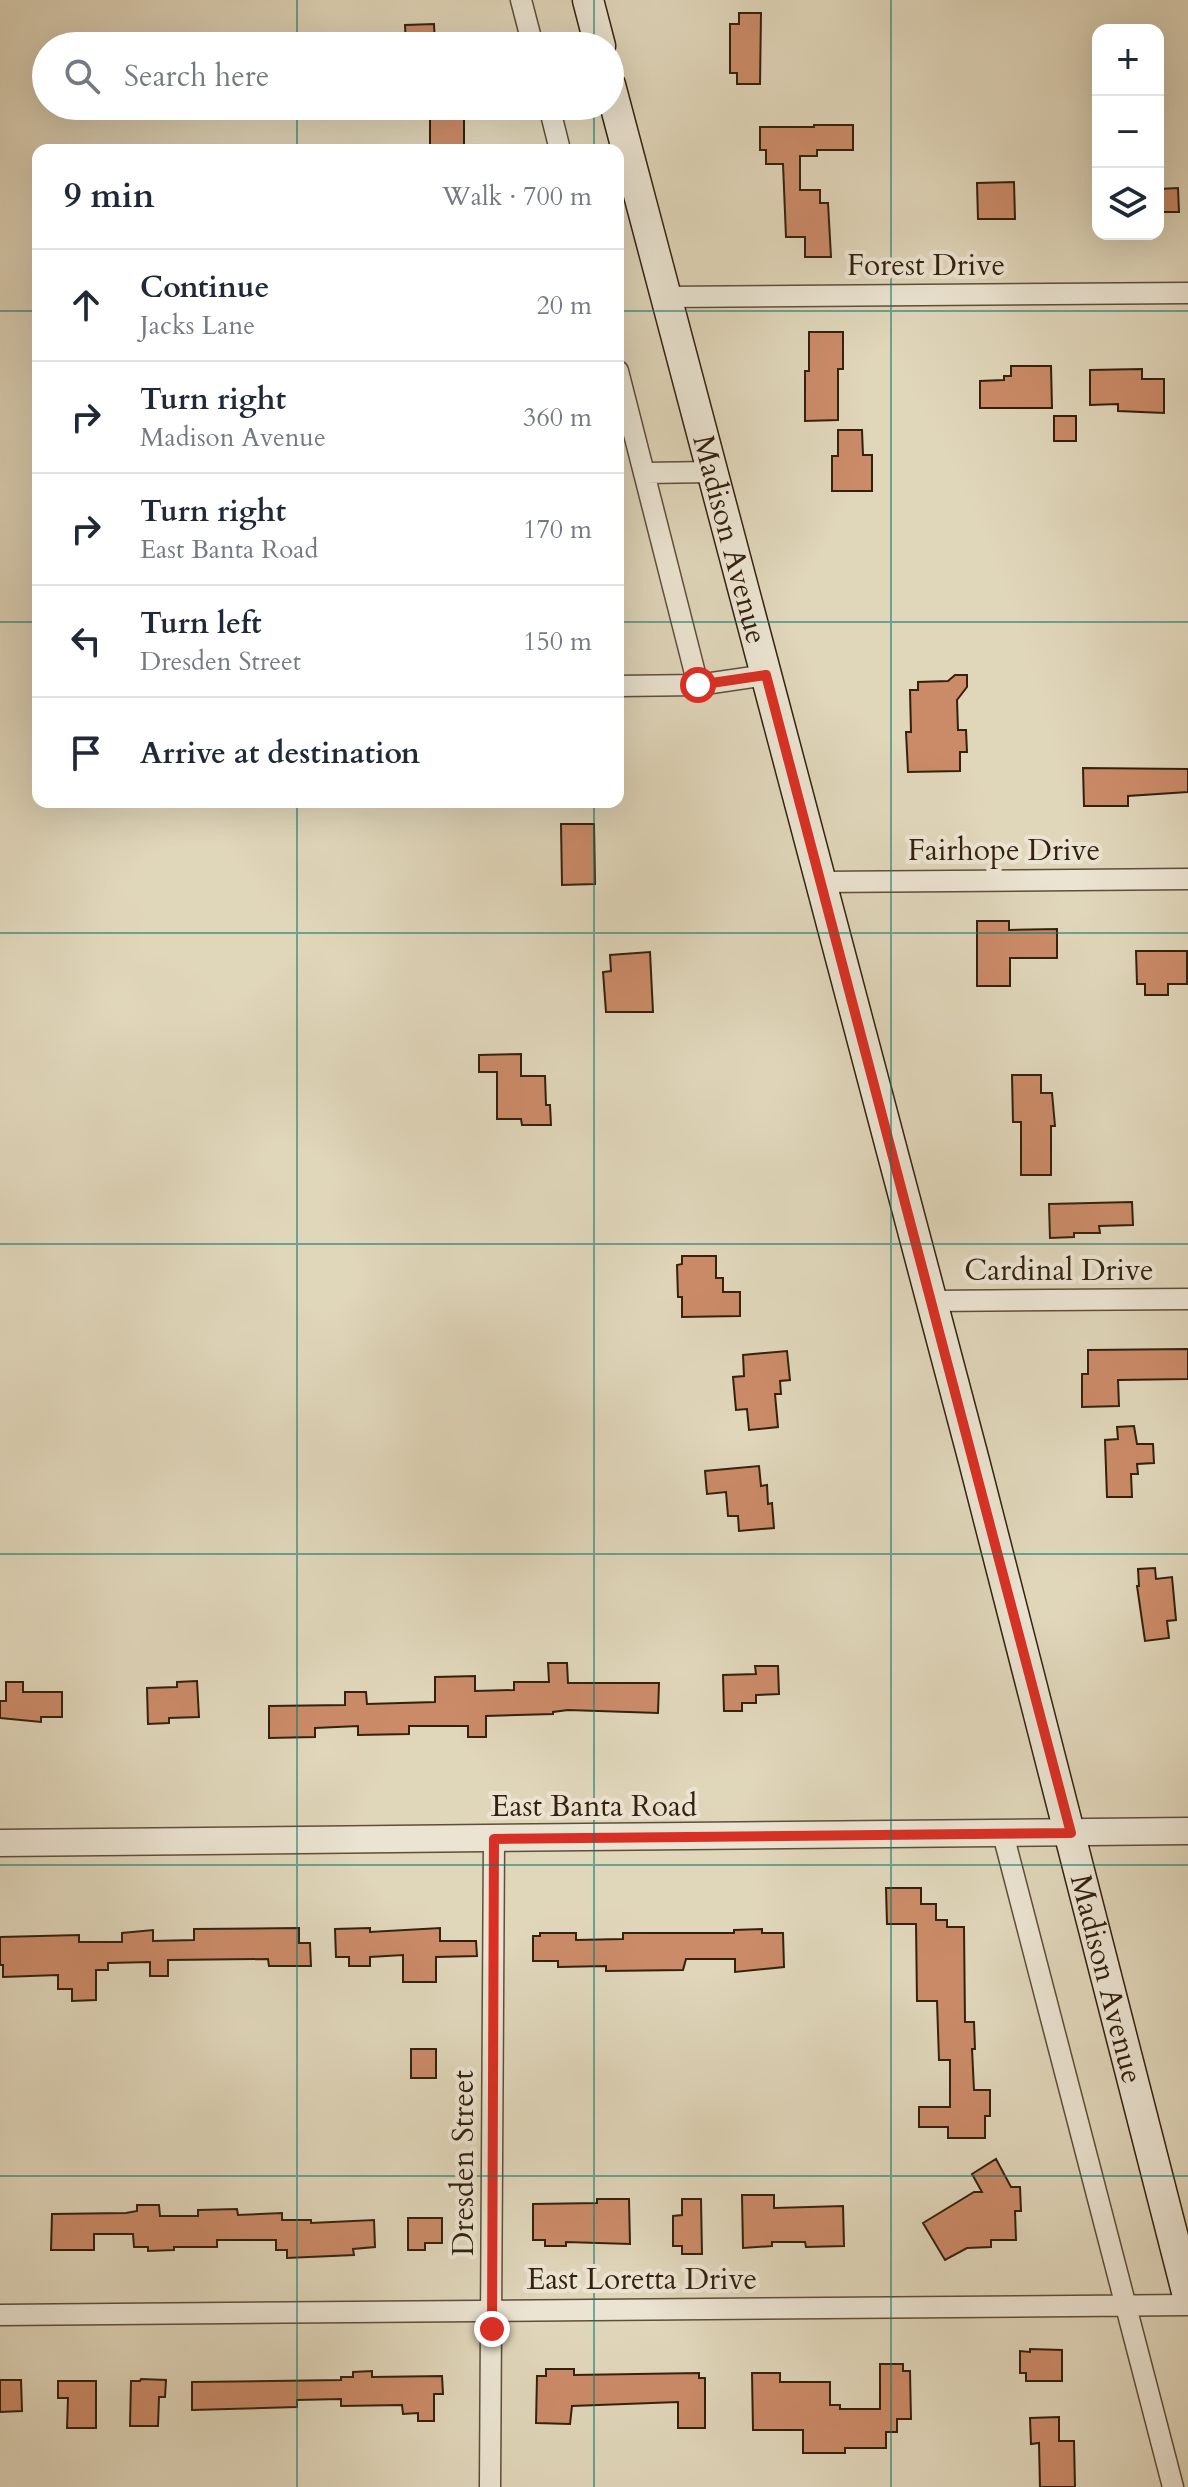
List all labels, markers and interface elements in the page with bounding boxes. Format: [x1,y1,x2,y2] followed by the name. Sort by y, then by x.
[1092,24,1164,240] map controls
[1092,24,1164,96] button: +
[32,32,624,120] search box
[60,54,104,98] icon: search
[124,56,269,97] text: Search here
[1092,96,1164,168] button: −
[1092,168,1164,240] button: layers
[64,173,155,219] text: 9 min
[442,179,592,214] text: Walk · 700 m
[847,245,1005,286] street label: Forest Drive
[140,267,269,308] text: Continue
[64,283,108,327] icon: ahead
[536,288,592,323] text: 20 m
[140,308,255,343] text: Jacks Lane
[140,379,286,420] text: Turn right
[64,395,108,439] icon: right
[523,400,592,435] text: 360 m
[140,420,326,455] text: Madison Avenue
[683,431,777,648] street label: Madison Avenue
[140,491,286,532] text: Turn right
[64,507,108,551] icon: right
[523,512,592,547] text: 170 m
[140,532,318,567] text: East Banta Road
[140,603,262,644] text: Turn left
[64,619,108,663] icon: left
[523,624,592,659] text: 150 m
[140,644,301,679] text: Dresden Street
[680,667,716,703] route start
[64,731,108,775] icon: arrive
[140,733,420,774] text: Arrive at destination
[908,830,1100,871] street label: Fairhope Drive
[964,1250,1154,1291] street label: Cardinal Drive
[491,1786,697,1827] street label: East Banta Road
[1060,1870,1153,2088] street label: Madison Avenue
[443,2070,484,2256] street label: Dresden Street
[527,2259,757,2300] street label: East Loretta Drive
[474,2311,510,2347] route end

